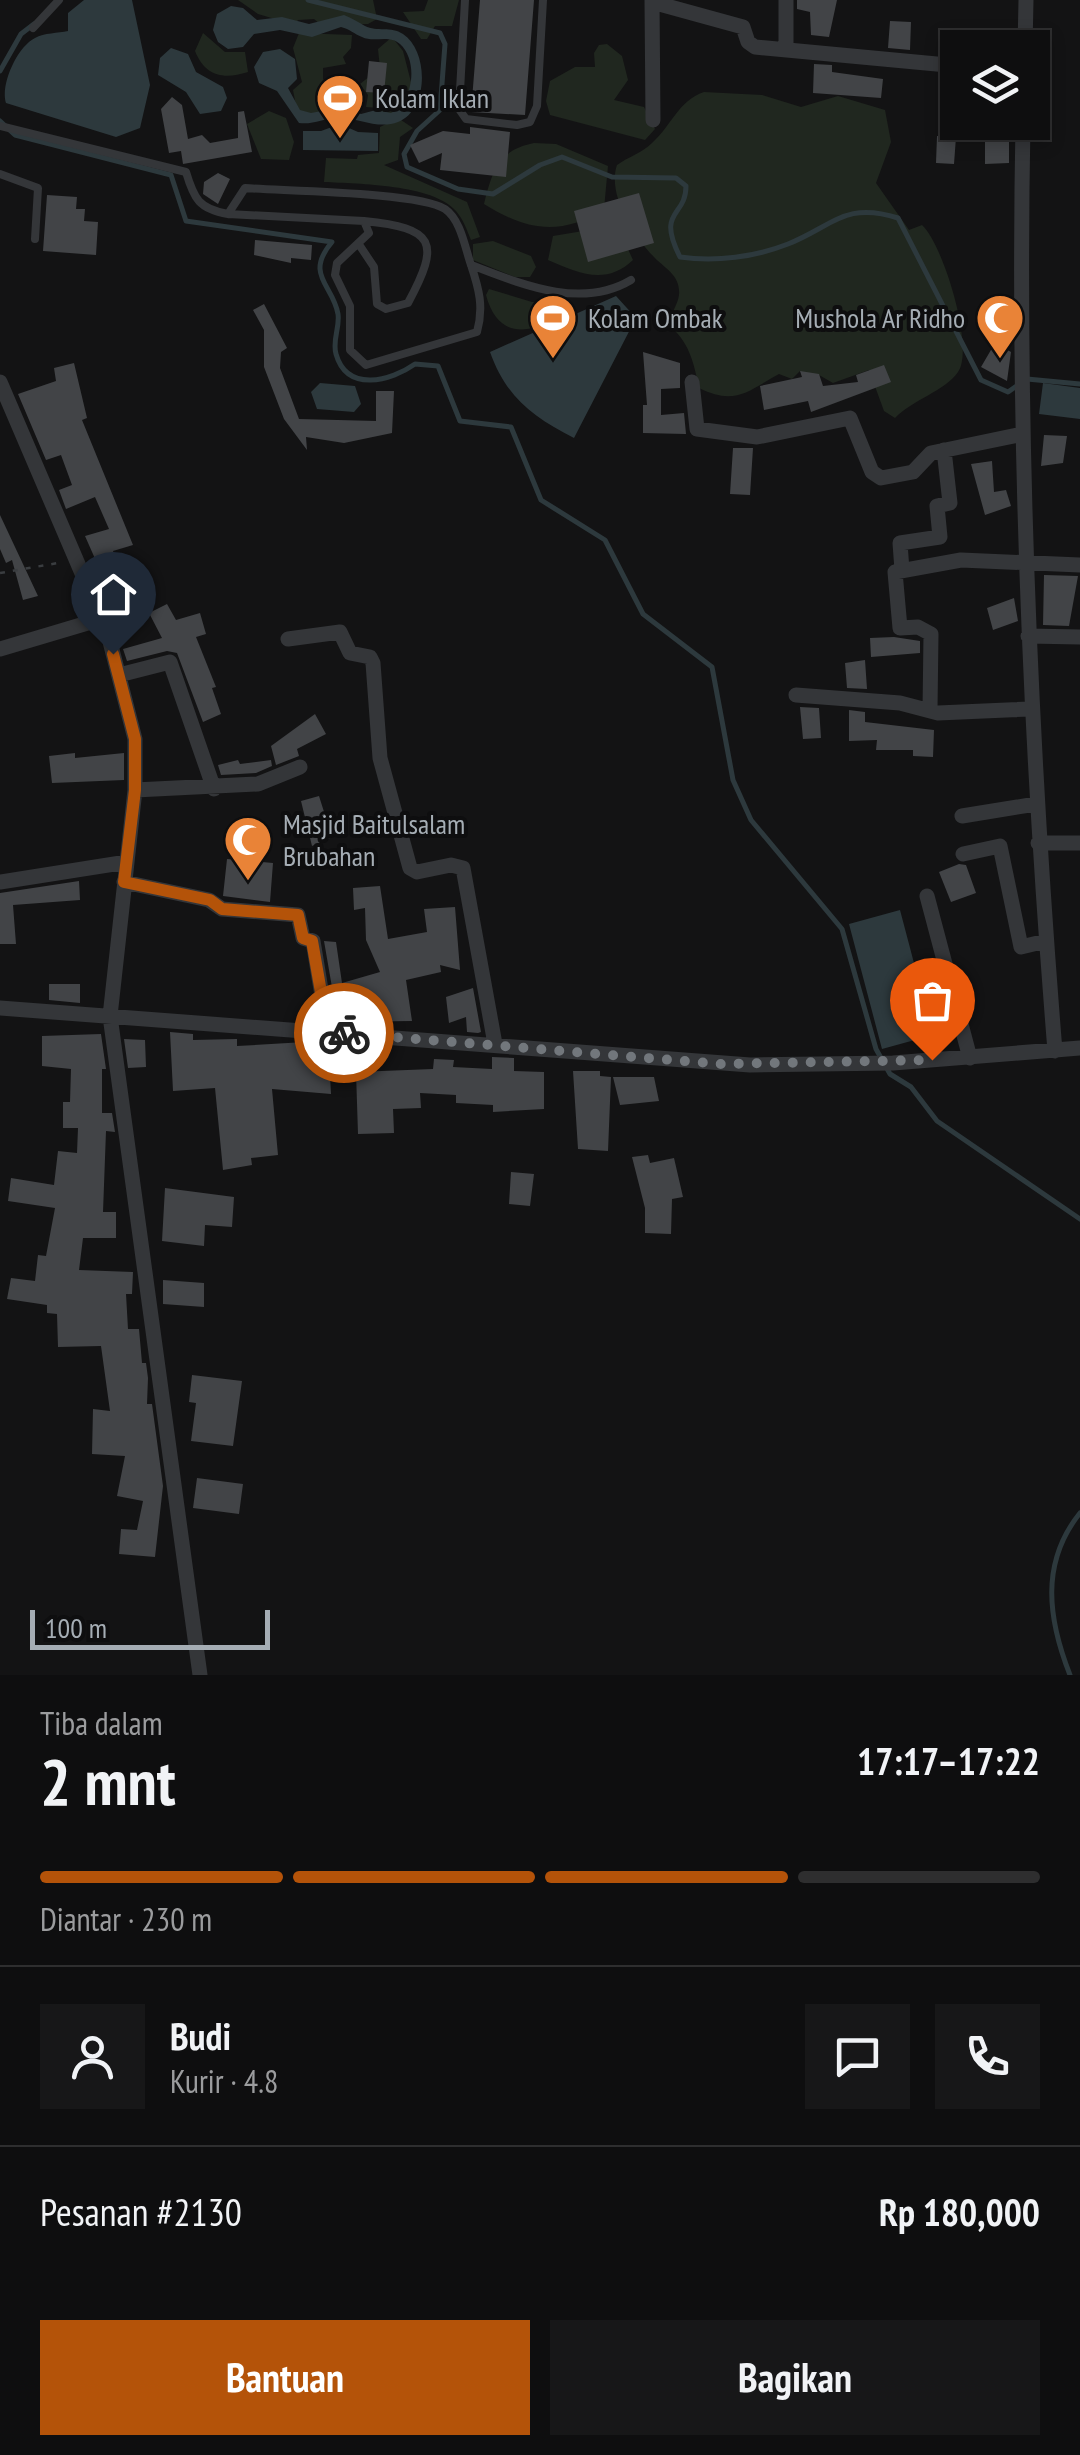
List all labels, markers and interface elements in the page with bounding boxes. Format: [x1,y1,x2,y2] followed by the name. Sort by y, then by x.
[940,30,1050,140] map controls
[940,30,1050,140] button: layers
[314,72,366,140] sports icon: Kolam Iklan
[375,79,489,116] place label: Kolam Iklan
[527,292,579,360] sports icon: Kolam Ombak
[974,292,1026,360] mosque icon: Mushola Ar Ridho
[588,299,723,336] place label: Kolam Ombak
[795,299,965,336] place label: Mushola Ar Ridho
[71,552,156,655] pin
[86,567,141,622] icon: home
[283,805,465,874] place label: Masjid Baitulsalam Brubahan
[222,814,274,882] mosque icon: Masjid Baitulsalam Brubahan
[890,958,975,1061] pin
[905,973,960,1028] icon: bag
[294,983,394,1083] courier
[317,1006,372,1061] icon: bike
[30,1605,270,1650] scale bar
[45,1609,107,1646] text: 100 m
[40,1702,162,1744] text: Tiba dalam
[857,1736,1040,1785] text: 17:17–17:22
[40,1739,176,1823] text: 2 mnt
[40,1898,212,1940] text: Diantar · 230 m
[40,2004,145,2109] button: person
[805,2004,910,2109] button: chat
[935,2004,1040,2109] button: phone
[170,2011,231,2060] text: Budi
[170,2060,278,2102] text: Kurir · 4.8
[40,2187,242,2236] text: Pesanan #2130
[879,2187,1040,2236] text: Rp 180,000
[40,2320,530,2435] button: Bantuan
[550,2320,1040,2435] button: Bagikan

